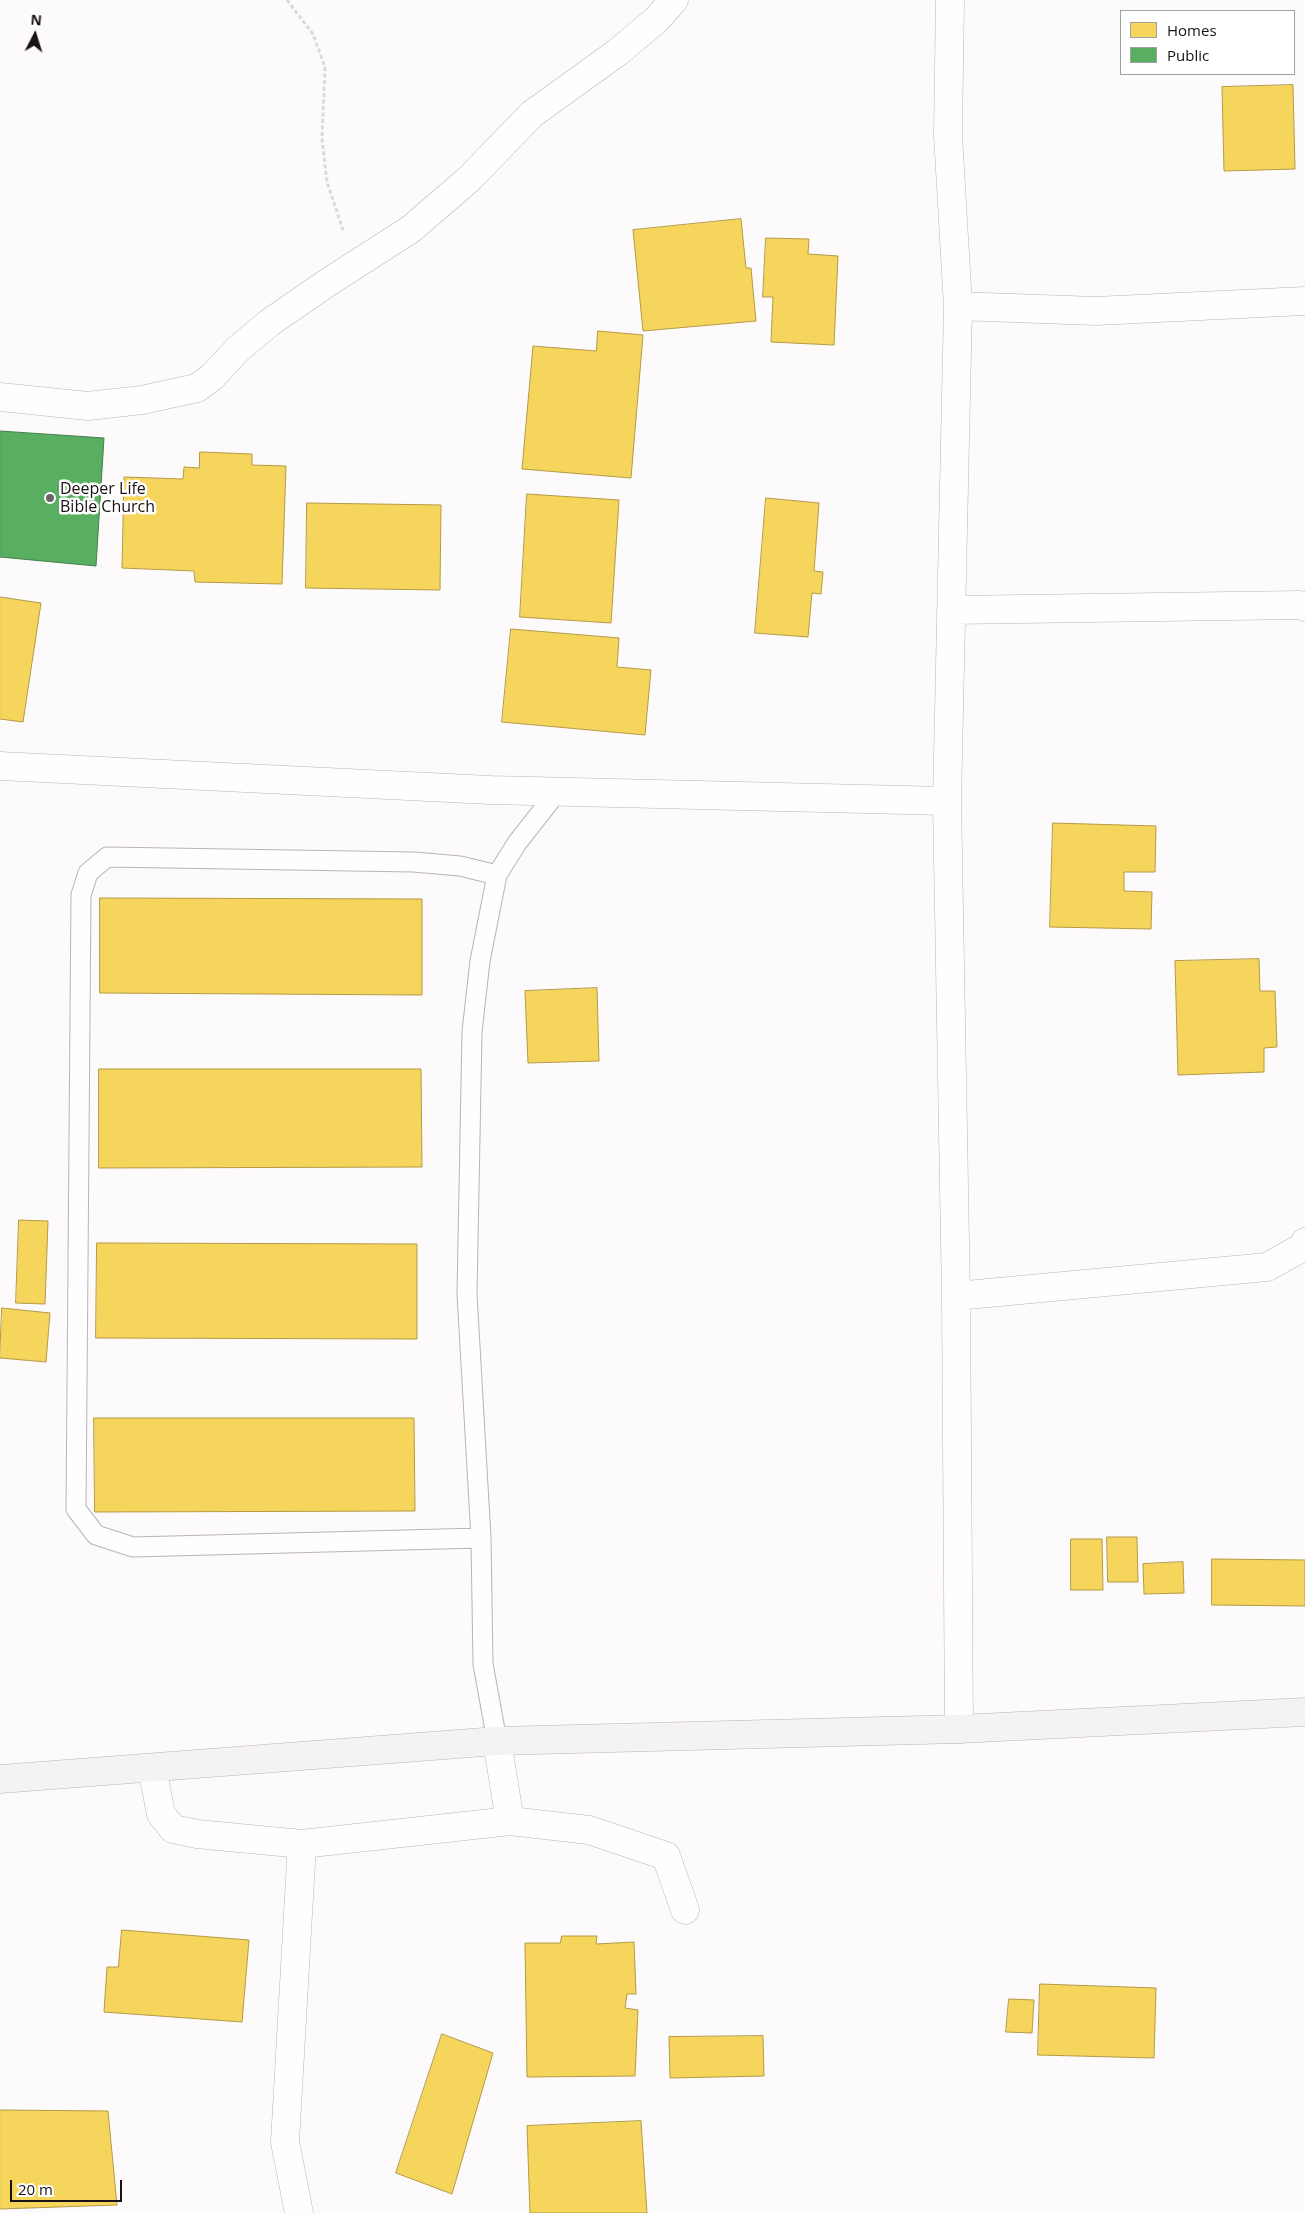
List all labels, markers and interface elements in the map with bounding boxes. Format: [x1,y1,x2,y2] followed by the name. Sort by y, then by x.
[10,10,60,60] north arrow
[30,10,43,30] text: N
[1120,10,1295,75] legend
[1167,20,1217,40] text: Homes
[1167,45,1209,65] text: Public
[60,479,155,517] place label: Deeper Life Bible Church
[44,492,56,504] marker: Deeper Life Bible Church
[12,2170,125,2202] scale bar
[18,2179,53,2199] text: 20 m

